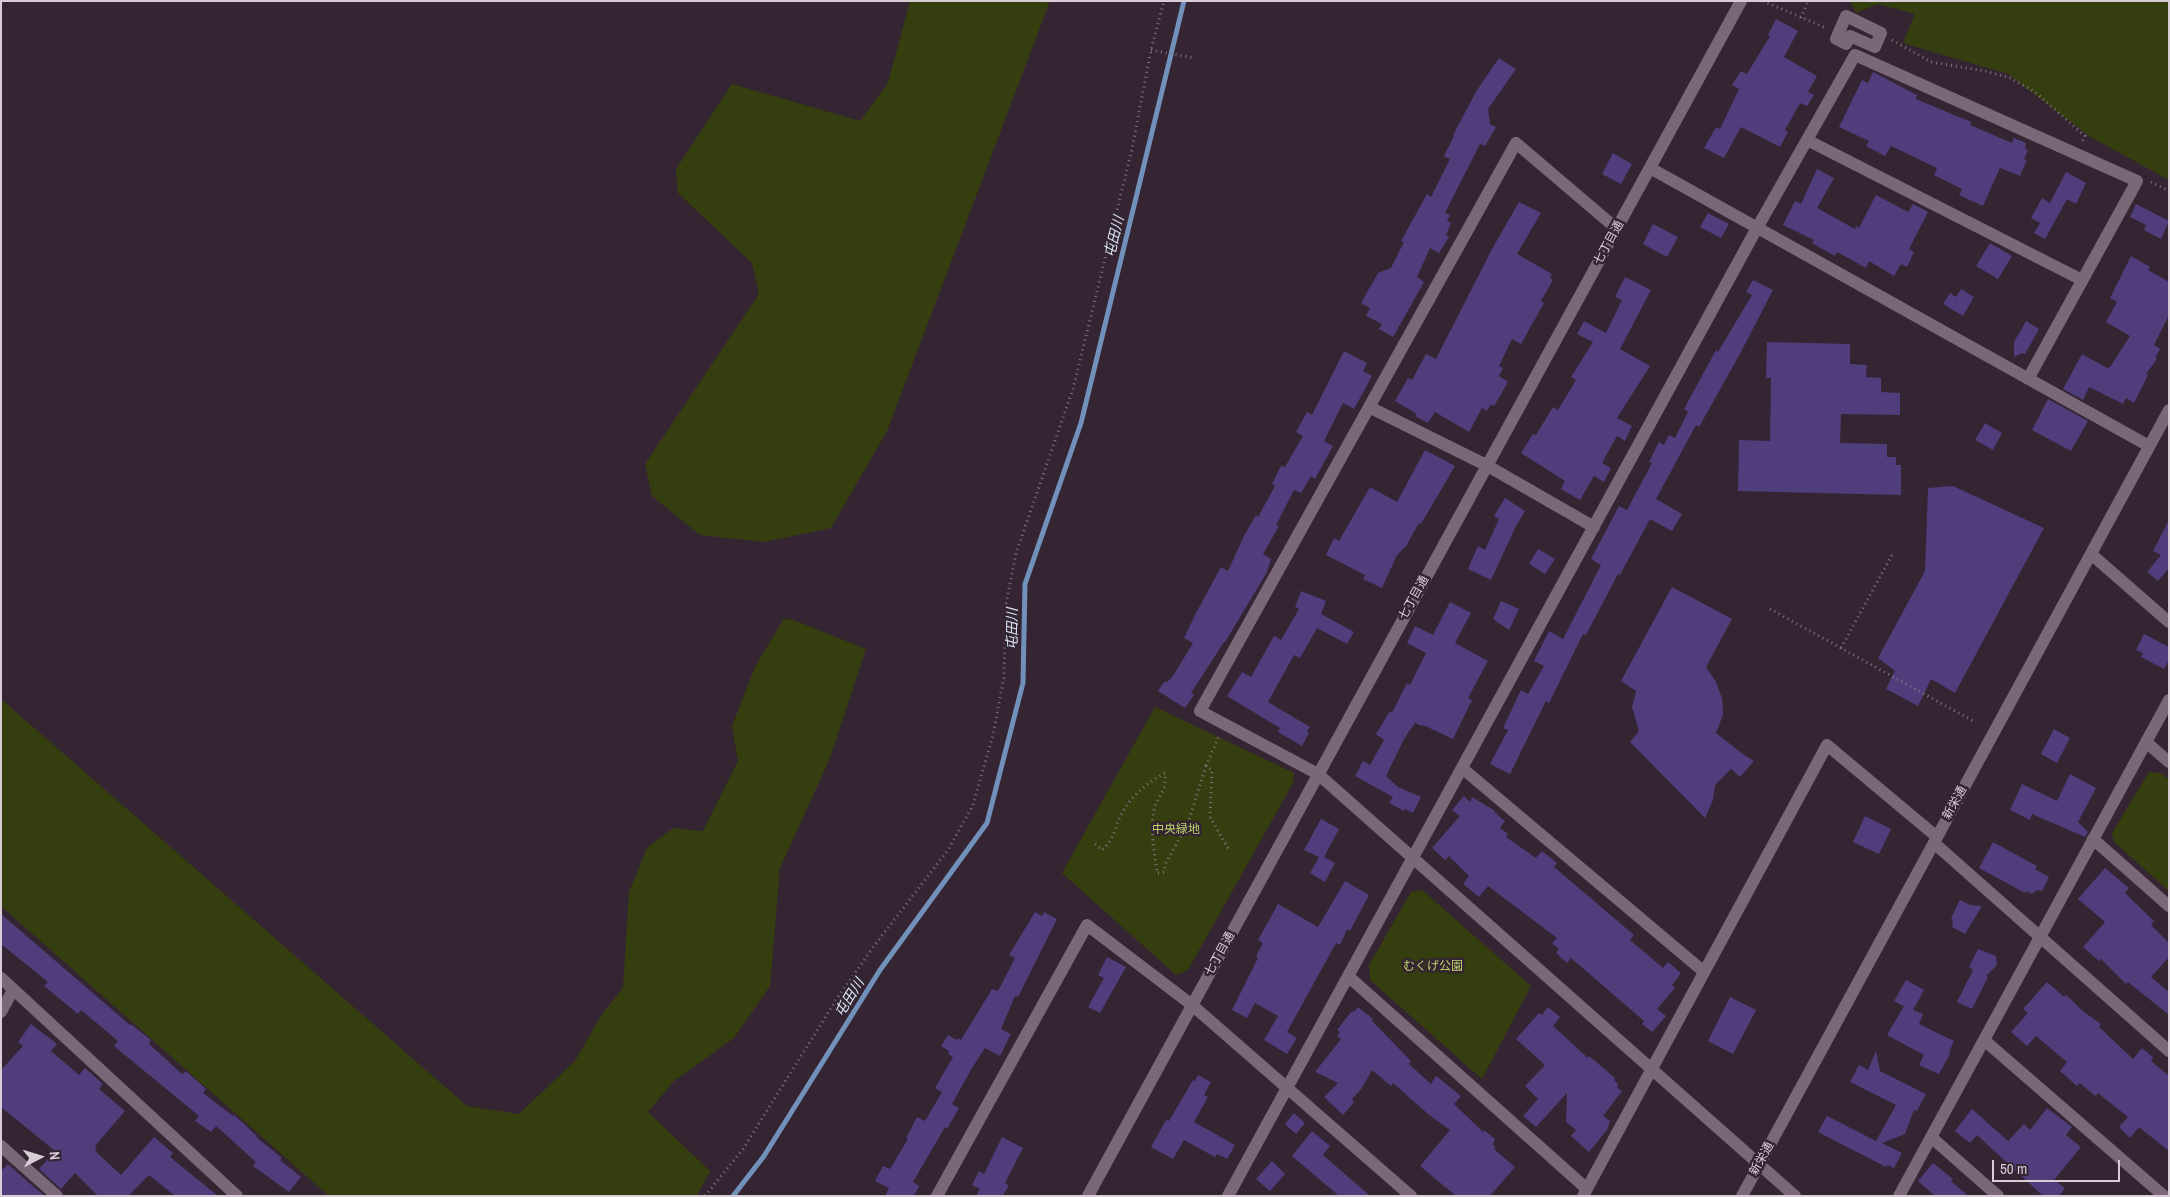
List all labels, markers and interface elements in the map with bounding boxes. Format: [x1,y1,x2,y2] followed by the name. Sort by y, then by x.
[1102,215,1128,259] water label: 屯田川
[1591,219,1627,267] street label: 七丁目通
[1396,574,1432,622] street label: 七丁目通
[1004,608,1022,650] water label: 屯田川
[1940,784,1970,822] street label: 新栄通
[1152,823,1200,837] park label: 中央緑地
[1202,930,1238,978] street label: 七丁目通
[1403,960,1463,974] park label: むくげ公園
[832,976,868,1020] water label: 屯田川
[15,1132,65,1182] north arrow
[1747,1140,1777,1178] street label: 新栄通
[1995,1150,2122,1182] scale bar
[46,1151,64,1161] text: N
[2000,1158,2027,1179] text: 50 m

